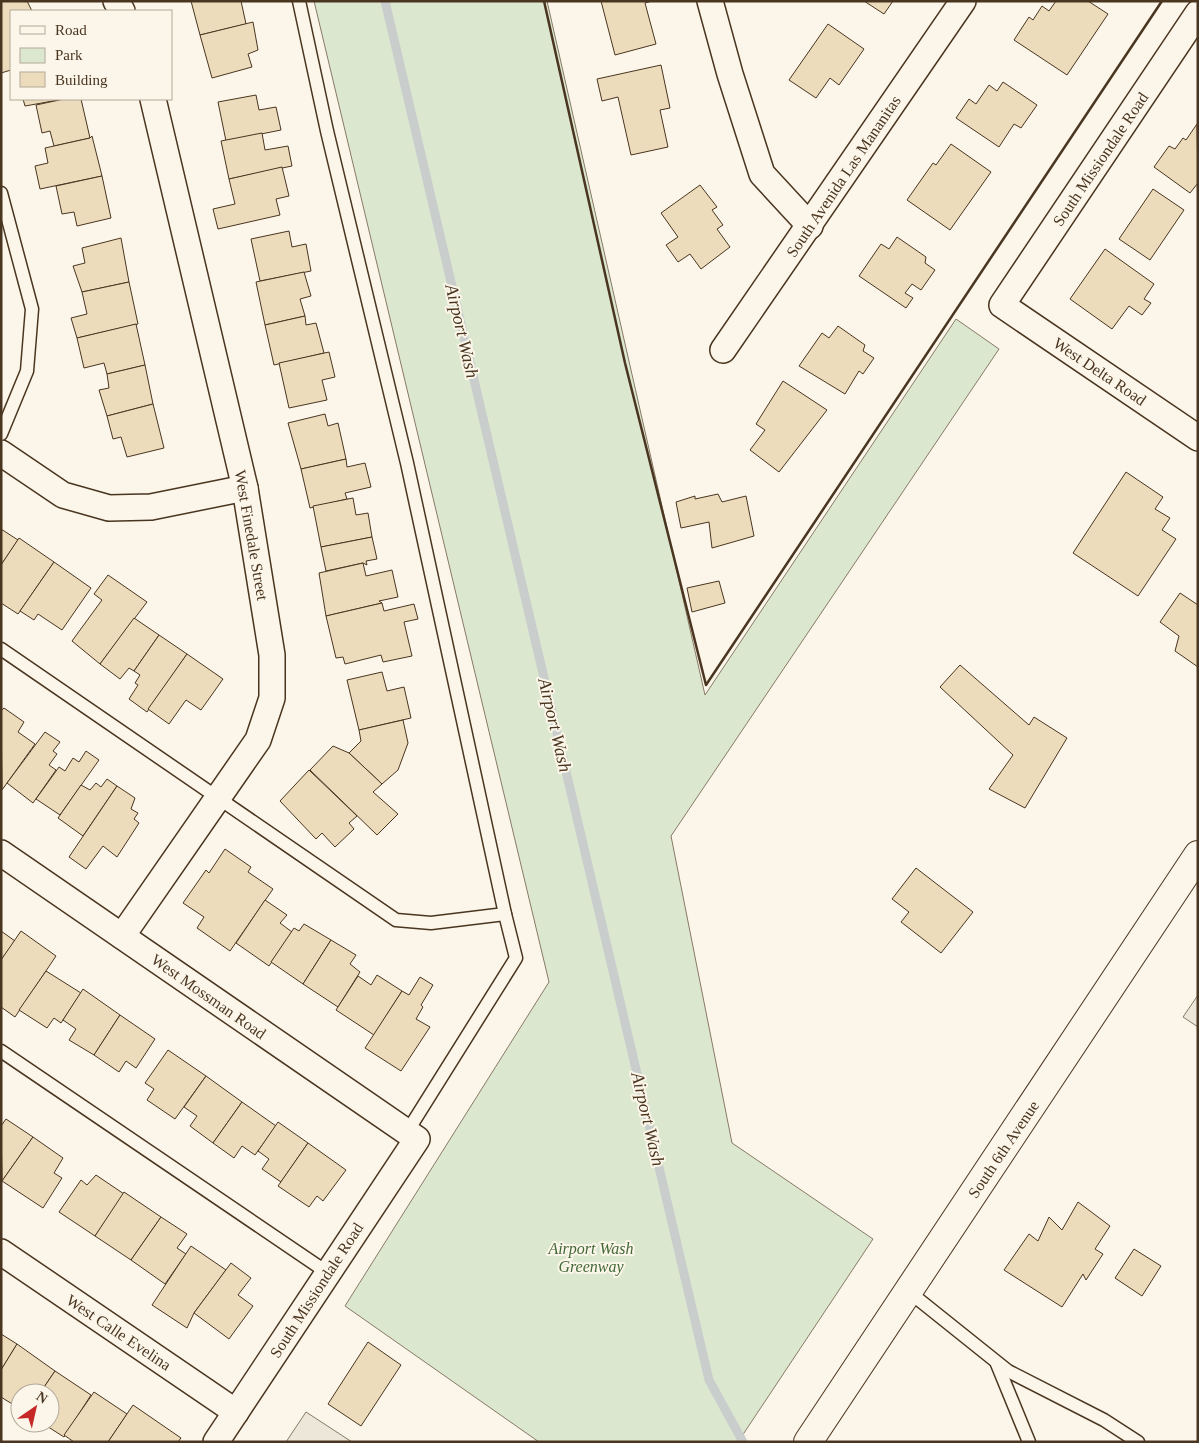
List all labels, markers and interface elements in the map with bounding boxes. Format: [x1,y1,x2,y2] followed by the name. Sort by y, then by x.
[10,10,172,100] legend
[55,22,87,38] text: Road
[55,47,83,63] text: Park
[55,72,108,88] text: Building
[1049,89,1151,229] street label: South Missiondale Road
[783,92,904,260] street label: South Avenida Las Mananitas
[441,281,483,380] water label: Airport Wash
[1050,334,1149,409] street label: West Delta Road
[232,469,271,602] street label: West Finedale Street
[534,675,576,774] water label: Airport Wash
[148,951,269,1042] street label: West Mossman Road
[627,1069,669,1168] water label: Airport Wash
[965,1097,1042,1201] street label: South 6th Avenue
[266,1220,366,1361] street label: South Missiondale Road
[547,1240,634,1276] park label: Airport Wash Greenway
[63,1291,174,1374] street label: West Calle Evelina
[10,1383,60,1433] north arrow
[34,1389,50,1407] text: N

